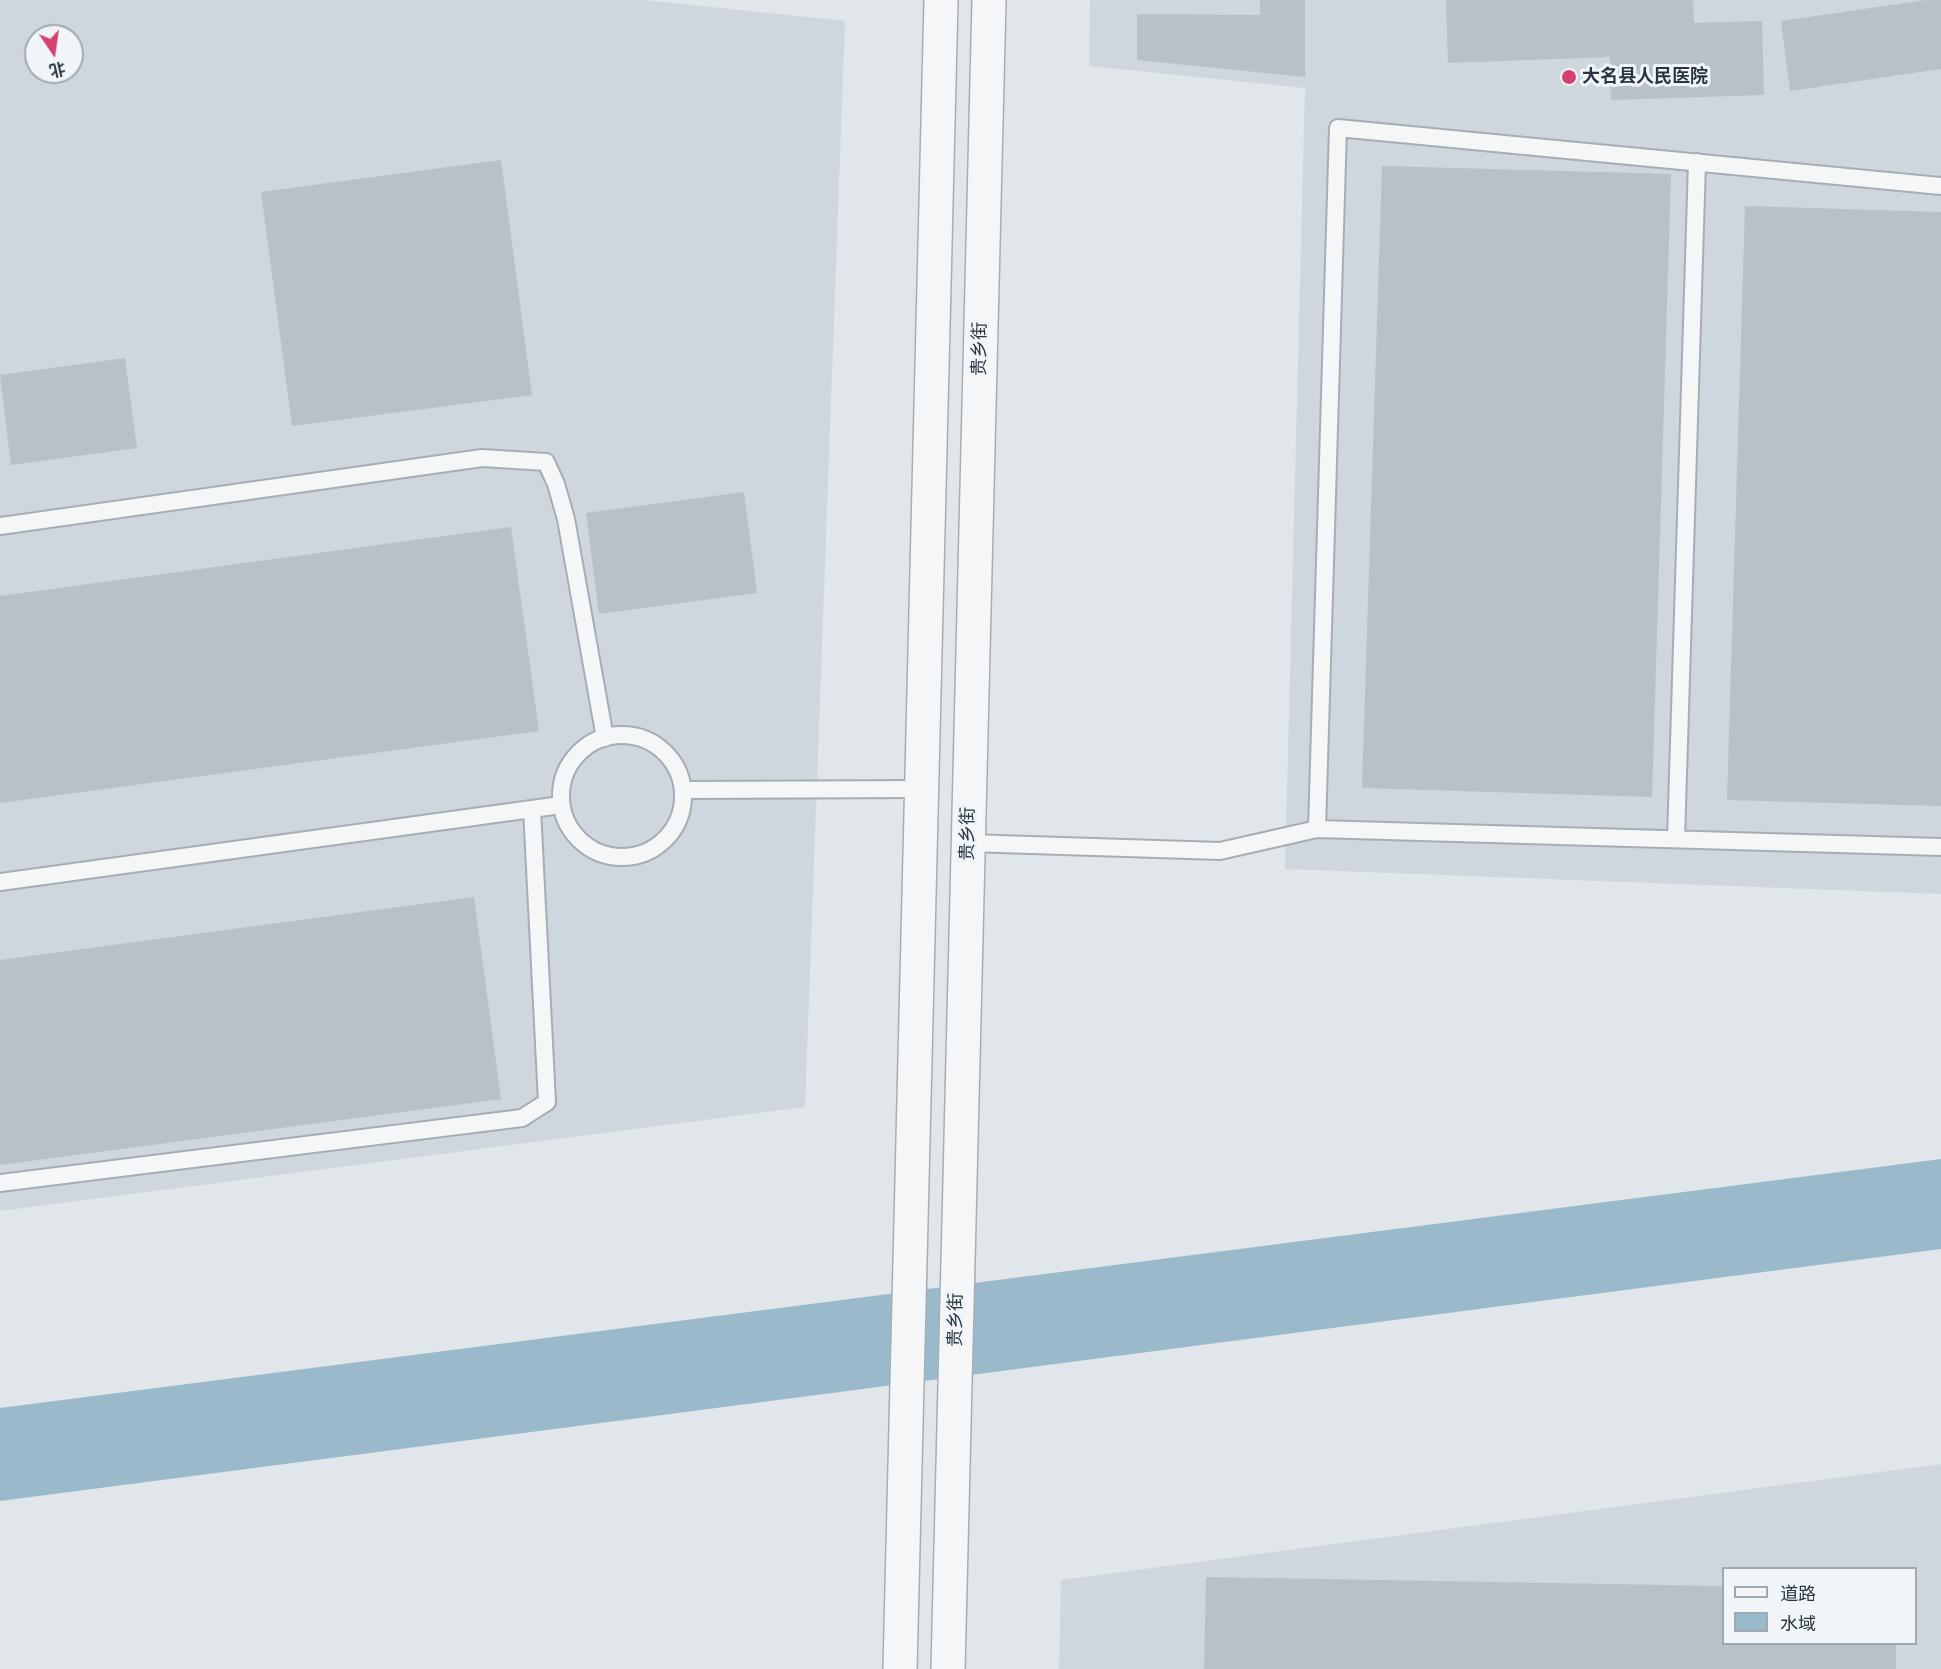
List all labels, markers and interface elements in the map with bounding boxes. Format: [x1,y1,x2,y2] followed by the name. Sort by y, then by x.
[24,24,84,84] north arrow
[47,57,68,82] text: 北
[1582,66,1708,88] place label: 大名县人民医院
[1560,68,1578,86] marker: 大名县人民医院
[969,322,991,376] street label: 贵乡街
[957,807,979,861] street label: 贵乡街
[945,1293,967,1347] street label: 贵乡街
[1722,1567,1917,1645] legend
[1780,1581,1816,1605] text: 道路
[1780,1611,1816,1635] text: 水域

